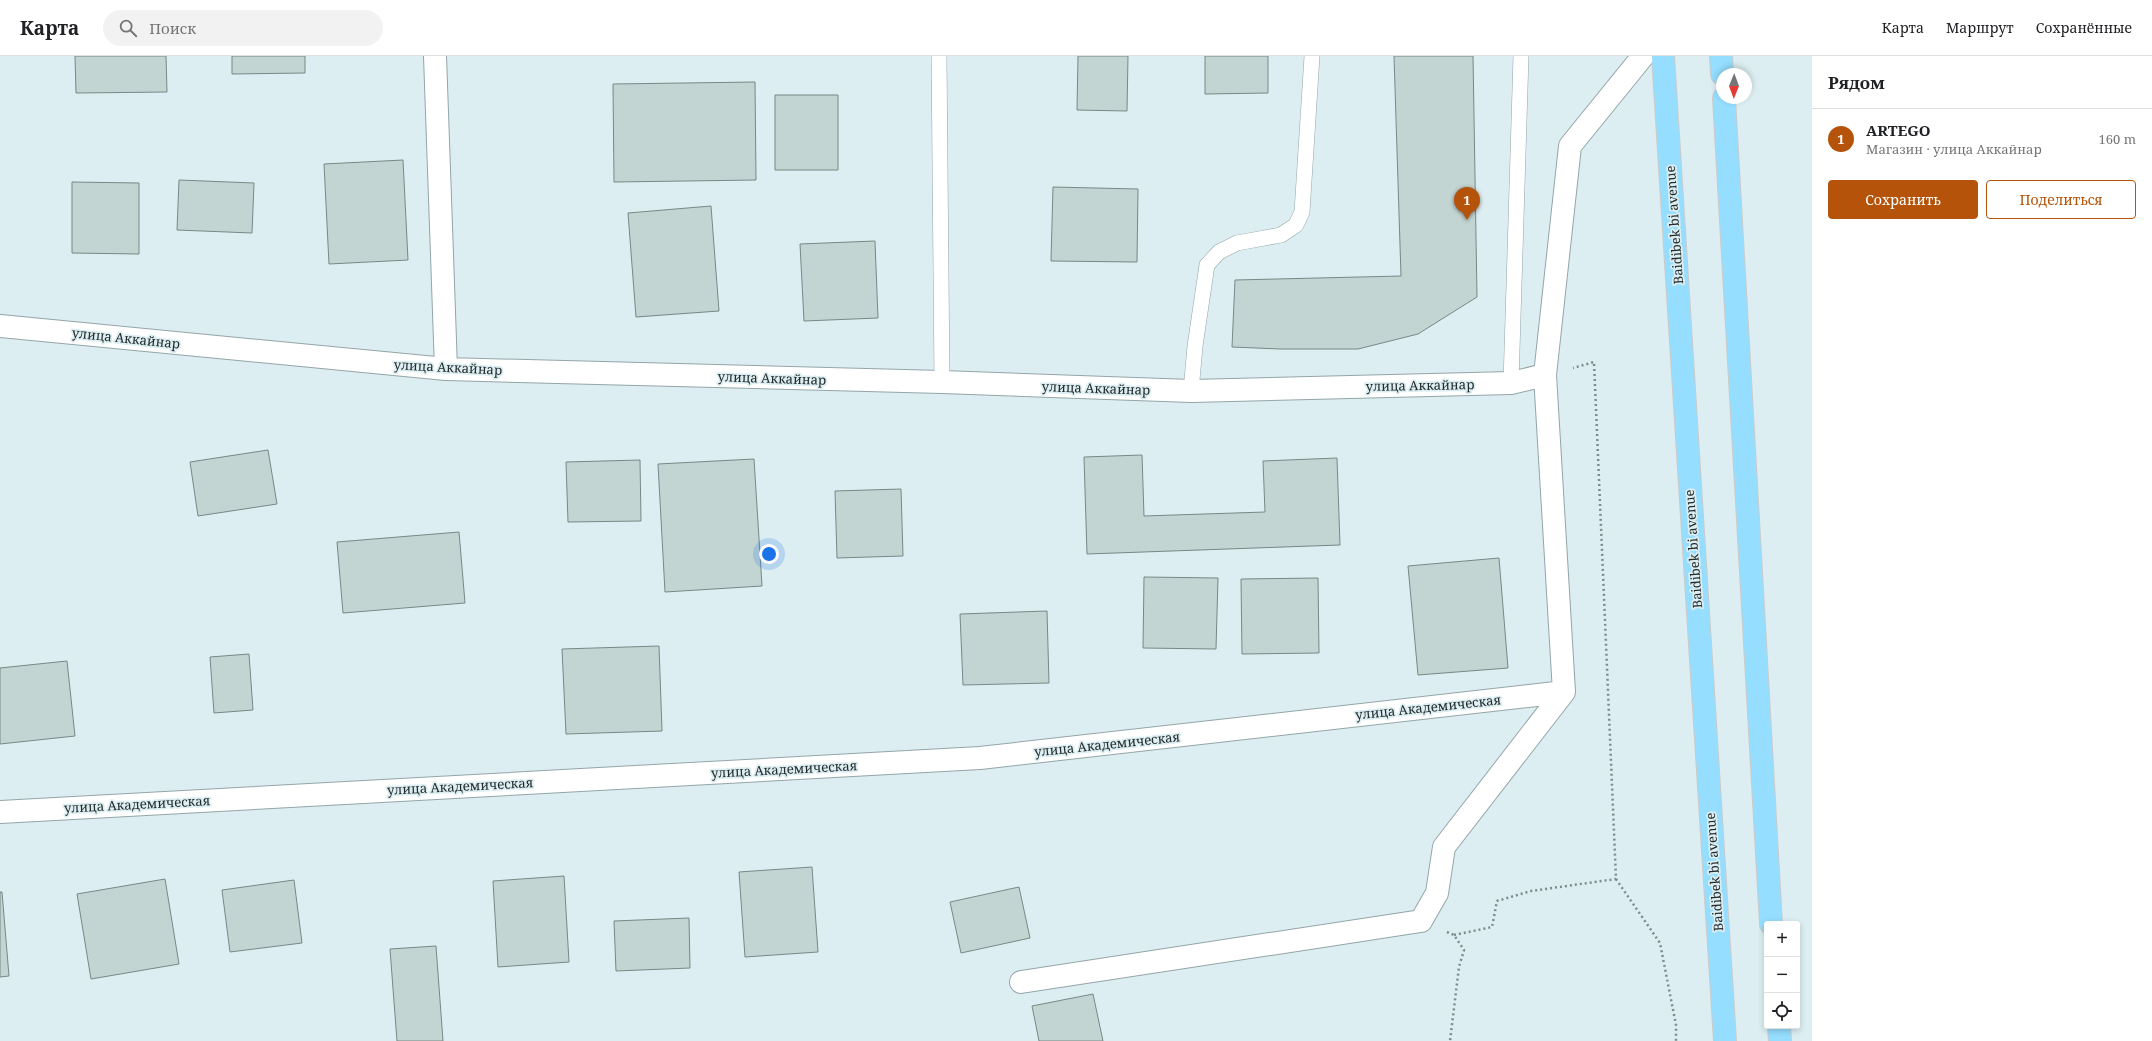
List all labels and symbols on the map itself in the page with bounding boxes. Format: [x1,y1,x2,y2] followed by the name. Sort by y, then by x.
[1716,68,1752,104] north arrow
[1661,165,1687,285] street label: Baidibek bi avenue
[1454,187,1480,220] pin: 1
[71,323,181,353] street label: улица Аккайнар
[393,355,503,379] street label: улица Аккайнар
[717,367,827,389] street label: улица Аккайнар
[1366,375,1474,395] street label: улица Аккайнар
[1041,377,1151,399] street label: улица Аккайнар
[1680,489,1706,609] street label: Baidibek bi avenue
[759,544,779,564] your location
[1354,690,1502,724] street label: улица Академическая
[1033,727,1181,761] street label: улица Академическая
[710,756,858,782] street label: улица Академическая
[386,773,534,799] street label: улица Академическая
[63,791,211,817] street label: улица Академическая
[1701,812,1727,932] street label: Baidibek bi avenue

